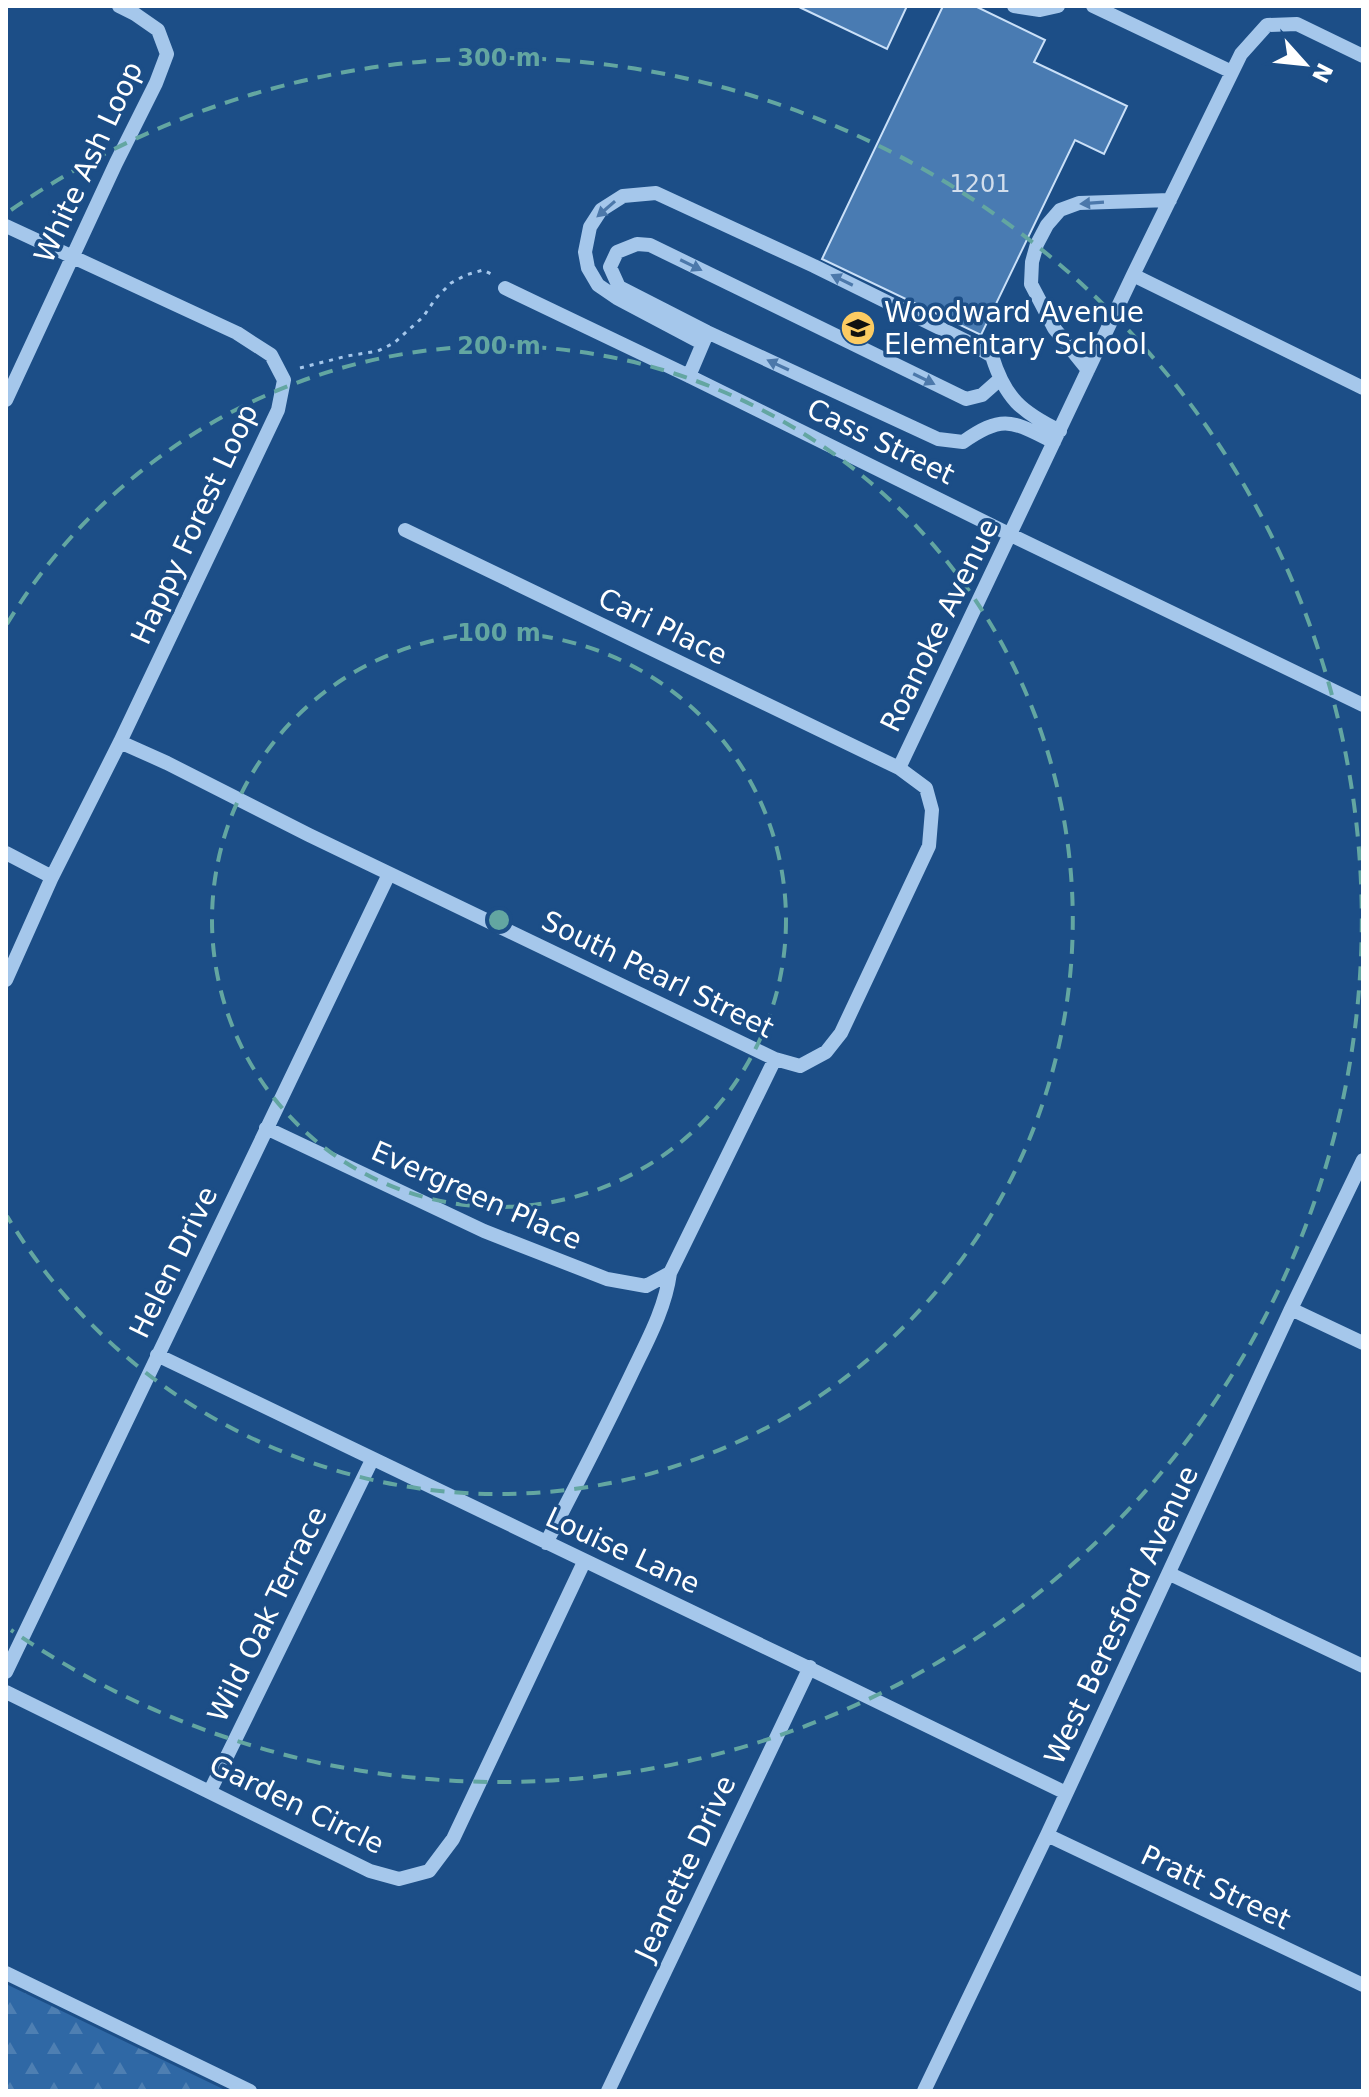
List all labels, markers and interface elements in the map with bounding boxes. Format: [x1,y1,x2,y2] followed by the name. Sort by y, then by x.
[1265,24,1345,104] north arrow
[457,44,541,72] text: 300 m
[27,57,149,268] street label: White Ash Loop
[1307,59,1338,87] text: N
[949,170,1011,198] house number: 1201
[1079,197,1104,210] one-way arrow
[596,200,616,218] one-way arrow
[679,258,702,272] one-way arrow
[830,273,853,287] one-way arrow
[884,296,1147,361] place label: Woodward Avenue Elementary School
[839,309,877,347] school or university icon: Woodward Avenue Elementary School
[457,332,541,360] text: 200 m
[767,359,790,372] one-way arrow
[913,372,936,386] one-way arrow
[802,392,960,491] street label: Cass Street
[124,399,265,650] street label: Happy Forest Loop
[874,513,1005,737] street label: Roanoke Avenue
[593,581,733,672] street label: Cari Place
[457,619,541,647] text: 100 m
[536,904,779,1045] street label: South Pearl Street
[485,906,513,934] centre of rings
[367,1134,587,1257] street label: Evergreen Place
[123,1181,224,1343] street label: Helen Drive
[1038,1461,1205,1770] street label: West Beresford Avenue
[540,1500,705,1601] street label: Louise Lane
[201,1501,334,1727] street label: Wild Oak Terrace
[204,1748,389,1861] street label: Garden Circle
[627,1770,743,1968] street label: Jeanette Drive
[1136,1838,1296,1936] street label: Pratt Street

